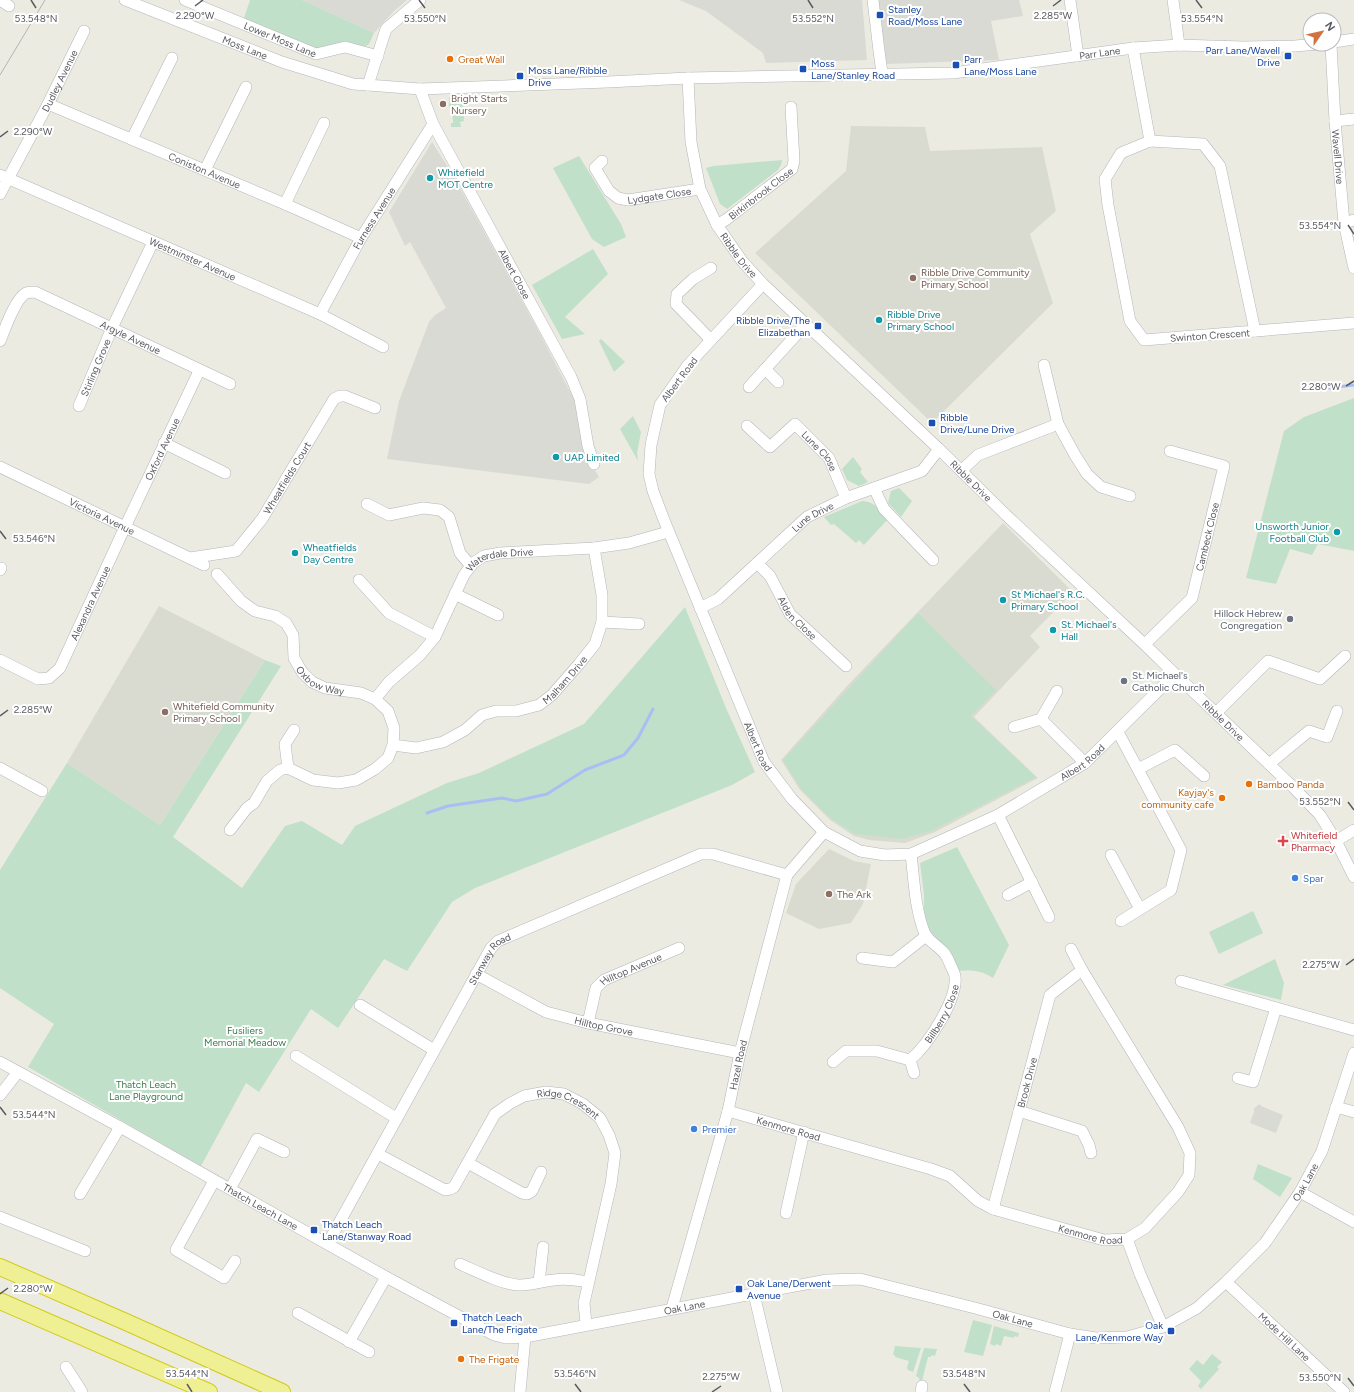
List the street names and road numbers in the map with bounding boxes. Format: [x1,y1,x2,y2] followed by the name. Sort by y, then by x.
[242,19,318,57] street label: Lower Moss Lane
[221,34,269,62] street label: Moss Lane
[1078,44,1122,62] street label: Parr Lane
[39,47,81,114] street label: Dudley Avenue
[1329,129,1347,185] street label: Wavell Drive
[166,150,243,192] street label: Coniston Avenue
[726,164,796,223] street label: Birkinbrook Close
[350,184,399,252] street label: Furness Avenue
[627,184,693,207] street label: Lydgate Close
[717,230,760,281] street label: Ribble Drive
[147,235,238,284] street label: Westminster Avenue
[495,247,533,302] street label: Albert Close
[98,318,163,358] street label: Argyle Avenue
[1169,326,1251,345] street label: Swinton Crescent
[78,336,114,398] street label: Stirling Grove
[658,354,701,404] street label: Albert Road
[142,415,183,483] street label: Oxford Avenue
[799,428,840,474] street label: Lune Close
[261,439,314,516] street label: Wheatfields Court
[947,458,995,505] street label: Ribble Drive
[67,495,137,538] street label: Victoria Avenue
[789,499,836,535] street label: Lune Drive
[1193,500,1222,572] street label: Cambeck Close
[463,545,534,574] street label: Waterdale Drive
[68,563,113,642] street label: Alexandra Avenue
[775,594,820,643] street label: Alden Close
[540,653,590,707] street label: Malham Drive
[293,664,346,698] street label: Oxbow Way
[1199,697,1247,744] street label: Ribble Drive
[741,720,775,774] street label: Albert Road
[1058,741,1108,783] street label: Albert Road
[466,930,513,987] street label: Stanway Road
[597,950,664,988] street label: Hilltop Avenue
[922,983,962,1046] street label: Billberry Close
[573,1014,634,1039] street label: Hilltop Grove
[727,1038,750,1091] street label: Hazel Road
[1014,1055,1040,1109] street label: Brook Drive
[536,1086,603,1122] street label: Ridge Crescent
[755,1113,822,1144] street label: Kenmore Road
[1290,1161,1322,1204] street label: Oak Lane
[221,1180,301,1233] street label: Thatch Leach Lane
[1057,1222,1123,1247] street label: Kenmore Road
[663,1297,707,1318] street label: Oak Lane
[991,1307,1035,1331] street label: Oak Lane
[1256,1310,1313,1365] street label: Mode Hill Lane

